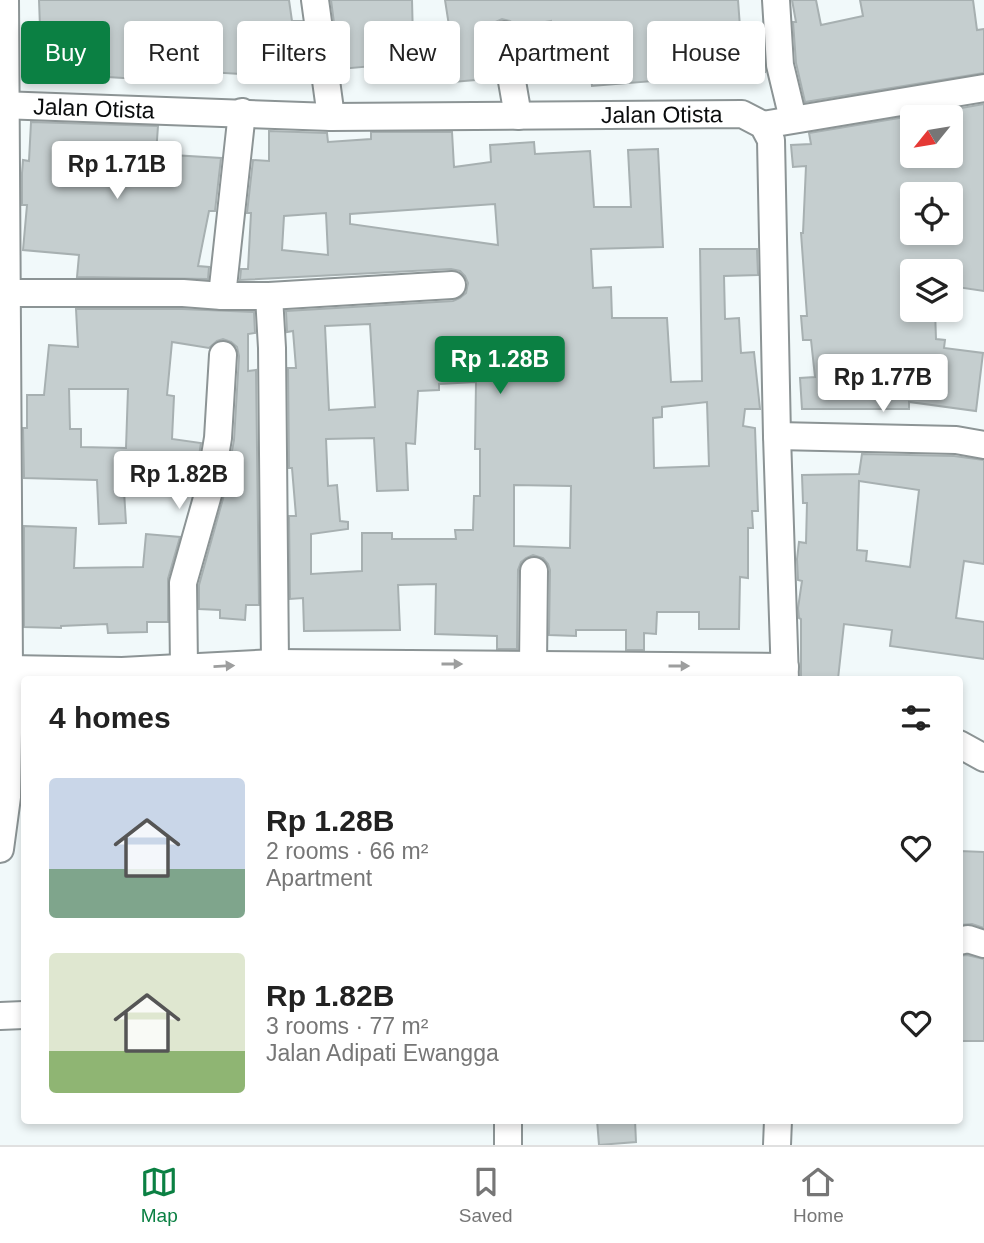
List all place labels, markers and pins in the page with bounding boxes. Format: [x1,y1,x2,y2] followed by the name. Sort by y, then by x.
[45,142,189,201] pin: Rp 1.71B
[428,336,572,396] pin: Rp 1.28B
[811,354,955,414] pin: Rp 1.77B
[107,452,251,511] pin: Rp 1.82B

